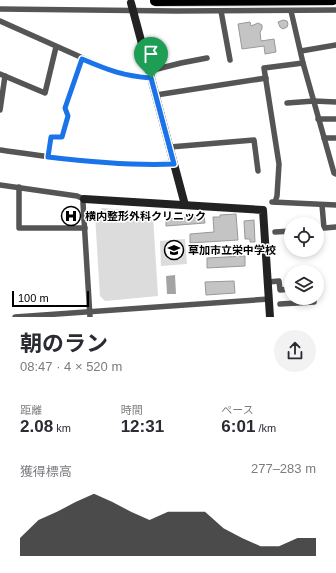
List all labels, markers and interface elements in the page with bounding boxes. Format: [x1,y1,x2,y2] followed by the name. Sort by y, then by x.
[134,37,168,78] pin
[140,43,162,65] icon: arrive
[60,205,82,227] hospital icon: 横内整形外科クリニック
[85,210,206,222] place label: 横内整形外科クリニック
[284,217,324,305] map controls
[284,217,324,257] button: locate
[163,239,185,261] school or university icon: 草加市立栄中学校
[188,244,276,256] place label: 草加市立栄中学校
[284,265,324,305] button: layers
[12,289,89,308] scale bar
[18,292,49,304] text: 100 m
[274,330,316,372] button: share
[20,331,108,356] text: 朝のラン
[20,359,122,374] text: 08:47 · 4 × 520 m
[20,404,42,416] text: 距離
[121,404,143,416] text: 時間
[221,404,254,416] text: ペース
[20,417,53,436] text: 2.08
[121,417,164,436] text: 12:31
[221,417,255,436] text: 6:01
[53,422,71,434] text: km
[255,422,276,434] text: /km
[251,461,316,476] text: 277–283 m
[20,464,72,479] text: 獲得標高

